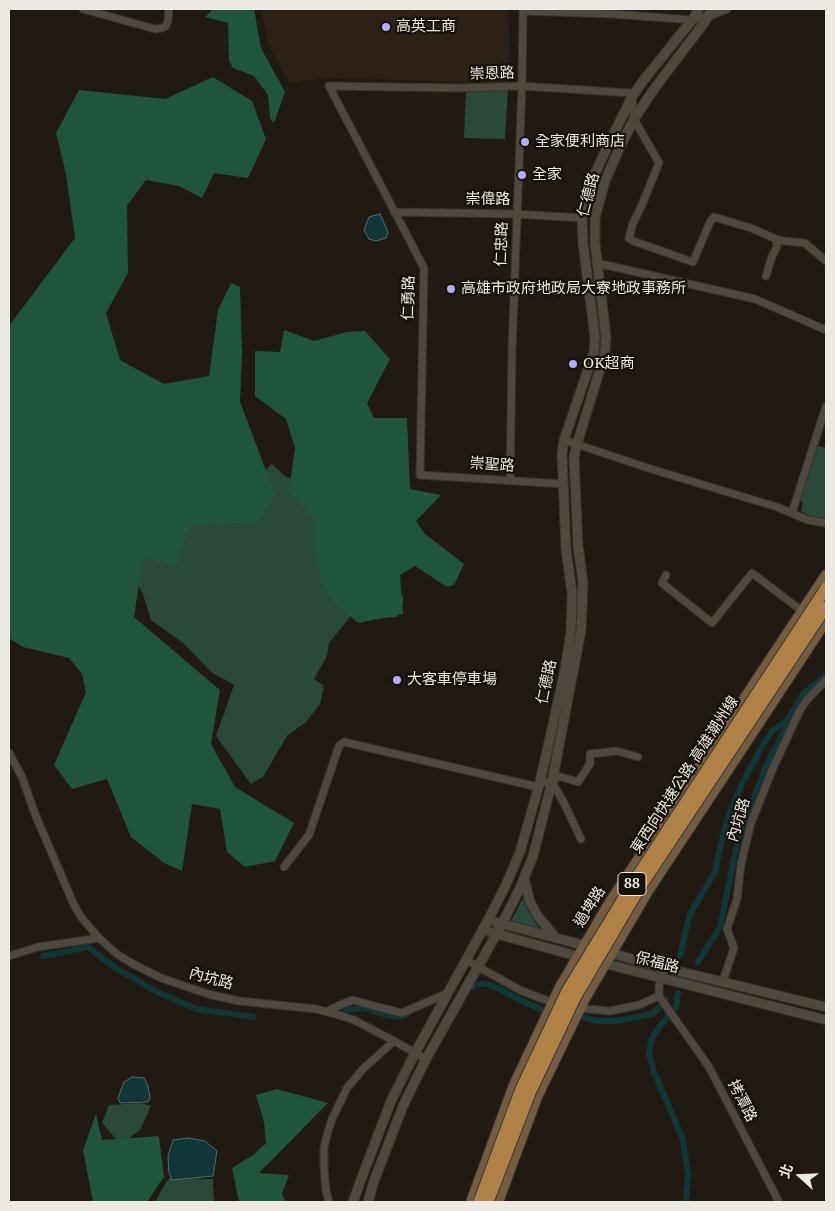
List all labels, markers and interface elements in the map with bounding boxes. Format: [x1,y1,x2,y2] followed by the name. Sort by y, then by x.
[396,18,456,36] place label: 高英工商
[380,21,392,33] marker: 高英工商
[469,64,515,84] street label: 崇恩路
[535,133,625,151] place label: 全家便利商店
[519,136,531,148] marker: 全家便利商店
[532,166,562,184] place label: 全家
[516,169,528,181] marker: 全家
[574,171,604,219] street label: 仁德路
[466,191,510,209] street label: 崇偉路
[492,221,512,267] street label: 仁忠路
[400,275,418,321] street label: 仁勇路
[461,280,686,298] place label: 高雄市政府地政局大寮地政事務所
[445,283,457,295] marker: 高雄市政府地政局大寮地政事務所
[583,355,635,373] place label: OK超商
[567,358,579,370] marker: OK超商
[469,454,515,476] street label: 崇聖路
[534,658,560,706] street label: 仁德路
[407,671,497,689] place label: 大客車停車場
[391,674,403,686] marker: 大客車停車場
[627,693,743,857] street label: 東西向快速公路 高雄潮州線
[724,796,754,844] street label: 內坑路
[618,872,646,896] road number: 88
[570,883,610,931] street label: 過埤路
[633,949,681,977] street label: 保福路
[187,964,235,994] street label: 內坑路
[724,1077,760,1125] street label: 拷潭路
[775,1151,825,1201] north arrow
[774,1161,797,1181] text: 北

